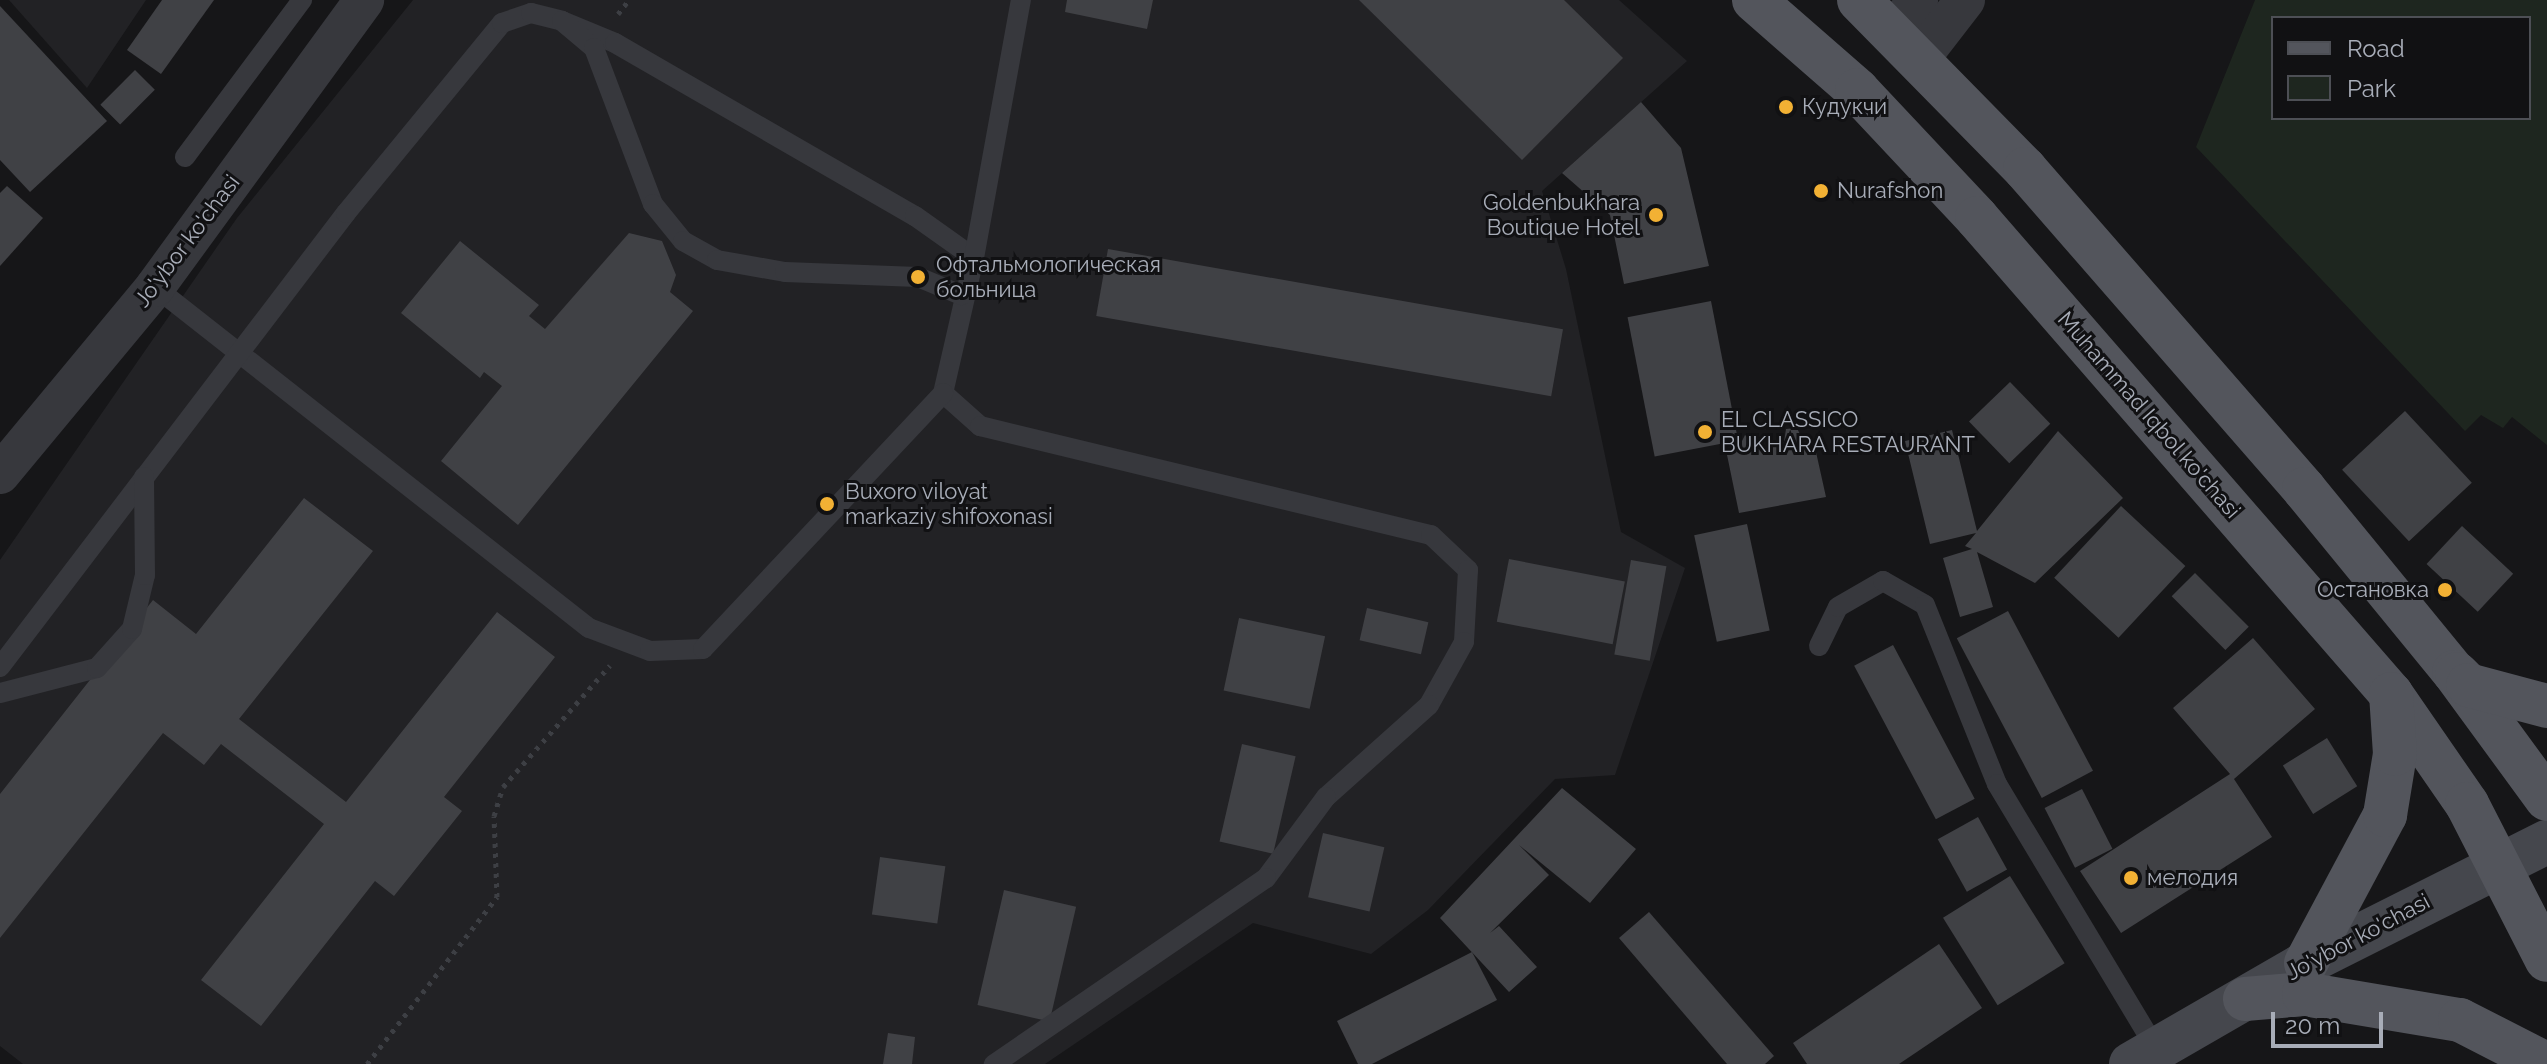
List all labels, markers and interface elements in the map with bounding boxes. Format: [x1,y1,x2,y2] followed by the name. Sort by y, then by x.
[2271,16,2531,120] legend
[2347,34,2405,63] text: Road
[2347,74,2396,103] text: Park
[1802,94,1887,120] place label: Кудукчи
[1777,98,1795,116] marker: Кудукчи
[129,170,245,312] street label: Jo'ybor ko'chasi
[1837,178,1943,204] place label: Nurafshon
[1812,182,1830,200] marker: Nurafshon
[1483,189,1640,240] place label: Goldenbukhara Boutique Hotel
[1647,206,1665,224] marker: Goldenbukhara Boutique Hotel
[936,251,1161,302] place label: Офтальмологическая больница
[907,266,929,288] marker: Офтальмологическая больница
[2052,306,2246,524] street label: Muhammad Iqbol ko'chasi
[1721,406,1976,458] place label: EL CLASSICO BUKHARA RESTAURANT
[1696,423,1714,441] marker: EL CLASSICO BUKHARA RESTAURANT
[845,478,1053,530] place label: Buxoro viloyat markaziy shifoxonasi
[816,493,838,515] marker: Buxoro viloyat markaziy shifoxonasi
[2317,577,2429,603] place label: Остановка
[2436,581,2454,599] marker: Остановка
[2147,865,2238,891] place label: мелодия
[2122,869,2140,887] marker: мелодия
[2282,888,2434,986] street label: Jo'ybor ko'chasi
[2275,996,2387,1046] scale bar
[2285,1011,2340,1040] text: 20 m

